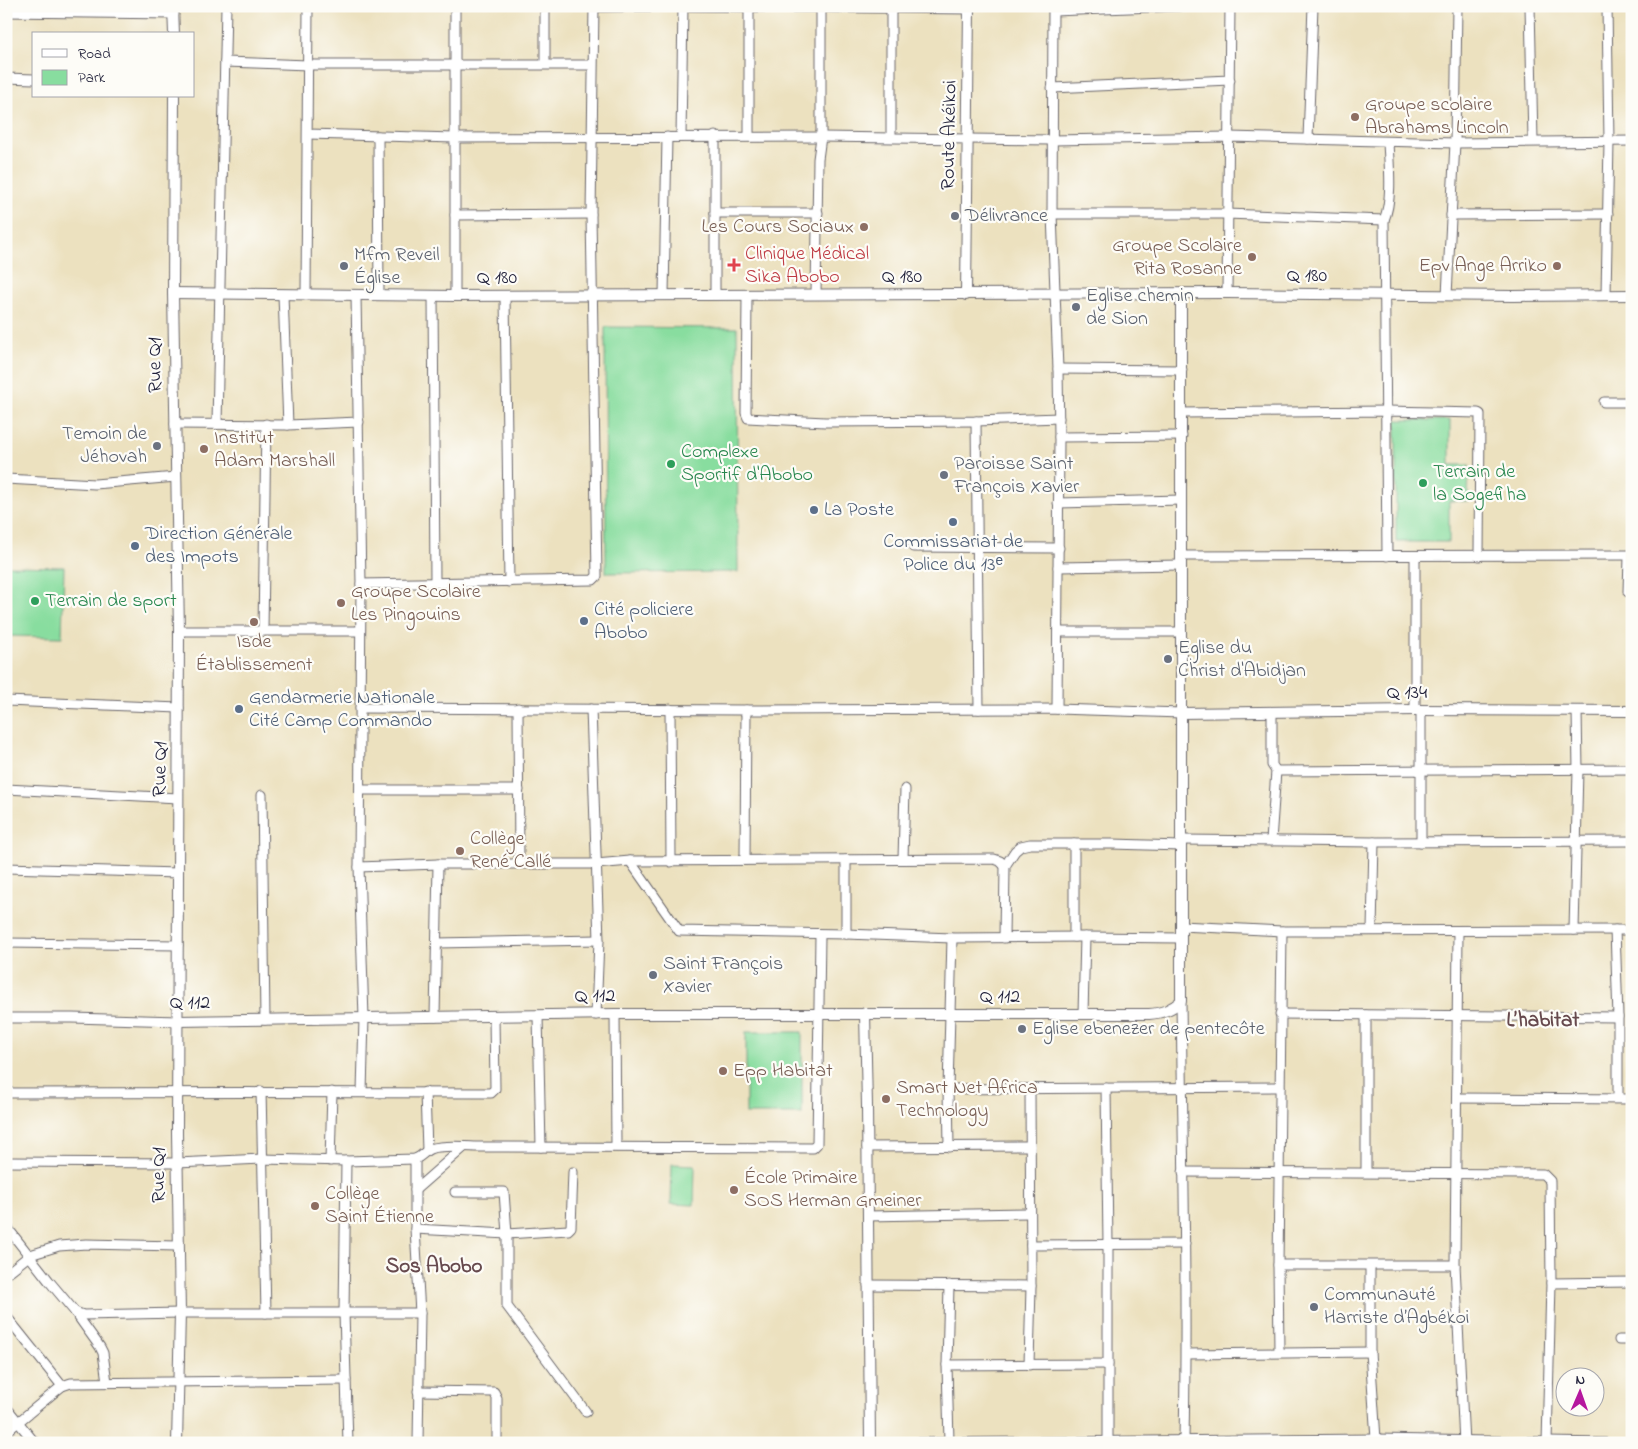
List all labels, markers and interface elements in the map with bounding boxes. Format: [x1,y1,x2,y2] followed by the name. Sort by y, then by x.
[32,32,195,98] legend
[78,43,111,65] text: Road
[78,67,106,89] text: Park
[935,80,965,190] street label: Route Akéikoi
[1365,91,1509,143] place label: Groupe scolaire Abrahams Lincoln
[1349,111,1361,123] marker: Groupe scolaire Abrahams Lincoln
[964,202,1048,231] place label: Délivrance
[949,210,961,222] marker: Délivrance
[701,213,854,242] place label: Les Cours Sociaux
[858,221,870,233] marker: Les Cours Sociaux
[1112,232,1242,284] place label: Groupe Scolaire Rita Rosanne
[745,240,869,292] place label: Clinique Médical Sika Abobo
[354,241,440,294] place label: Mfm Reveil Église
[1246,251,1258,263] marker: Groupe Scolaire Rita Rosanne
[1419,252,1547,282] place label: Epv Ange Arriko
[727,258,741,272] marker: Clinique Médical Sika Abobo
[338,260,350,272] marker: Mfm Reveil Église
[1551,260,1563,272] marker: Epv Ange Arriko
[1287,262,1328,291] street label: Q 180
[882,263,923,292] street label: Q 180
[477,264,518,293] street label: Q 180
[1086,282,1194,334] place label: Eglise chemin de Sion
[1070,301,1082,313] marker: Eglise chemin de Sion
[141,337,171,393] street label: Rue Q1
[62,420,147,472] place label: Temoin de Jéhovah
[214,424,335,476] place label: Institut Adam Marshall
[681,438,813,490] place label: Complexe Sportif d'Abobo
[151,440,163,452] marker: Temoin de Jéhovah
[198,443,210,455] marker: Institut Adam Marshall
[953,450,1080,502] place label: Paroisse Saint François Xavier
[665,458,677,470] marker: Complexe Sportif d'Abobo
[1433,458,1527,511] place label: Terrain de la Sogefiha
[938,469,950,481] marker: Paroisse Saint François Xavier
[1417,477,1429,489] marker: Terrain de la Sogefiha
[824,496,894,525] place label: La Poste
[808,504,820,516] marker: La Poste
[947,516,959,528] marker: Commissariat de Police du 13ᵉ
[144,520,293,572] place label: Direction Générale des Impots
[883,528,1023,580] place label: Commissariat de Police du 13ᵉ
[129,540,141,552] marker: Direction Générale des Impots
[351,578,481,631] place label: Groupe Scolaire Les Pingouins
[45,587,177,616] place label: Terrain de sport
[29,595,41,607] marker: Terrain de sport
[594,596,694,648] place label: Cité policiere Abobo
[335,597,347,609] marker: Groupe Scolaire Les Pingouins
[578,615,590,627] marker: Cité policiere Abobo
[248,616,260,628] marker: Isde Établissement
[196,628,313,680] place label: Isde Établissement
[1178,634,1306,686] place label: Eglise du Christ d'Abidjan
[1162,653,1174,665] marker: Eglise du Christ d'Abidjan
[1387,679,1427,708] street label: Q 134
[249,684,435,736] place label: Gendarmerie Nationale Cité Camp Commando
[233,703,245,715] marker: Gendarmerie Nationale Cité Camp Commando
[146,741,176,797] street label: Rue Q1
[470,825,551,877] place label: Collège René Callé
[454,845,466,857] marker: Collège René Callé
[663,950,783,1002] place label: Saint François Xavier
[647,969,659,981] marker: Saint François Xavier
[574,982,616,1012] street label: Q 112
[980,983,1020,1012] street label: Q 112
[170,989,210,1018] street label: Q 112
[1507,1006,1580,1036] district label: L’habitat
[1032,1015,1265,1045] place label: Eglise ebenezer de pentecôte
[1016,1023,1028,1035] marker: Eglise ebenezer de pentecôte
[733,1057,833,1086] place label: Epp Habitat
[717,1065,729,1077] marker: Epp Habitat
[896,1074,1038,1127] place label: Smart Net Africa Technology
[880,1093,892,1105] marker: Smart Net Africa Technology
[145,1147,174,1203] street label: Rue Q1
[744,1164,922,1216] place label: École Primaire SOS Herman Gmeiner
[325,1180,434,1232] place label: Collège Saint Étienne
[728,1184,740,1196] marker: École Primaire SOS Herman Gmeiner
[309,1200,321,1212] marker: Collège Saint Étienne
[386,1252,482,1282] district label: Sos Abobo
[1324,1281,1469,1334] place label: Communauté Harriste d’Agbékoi
[1308,1301,1320,1313] marker: Communauté Harriste d’Agbékoi
[1556,1366,1606,1416] north arrow
[1575,1370,1585,1391] text: N

